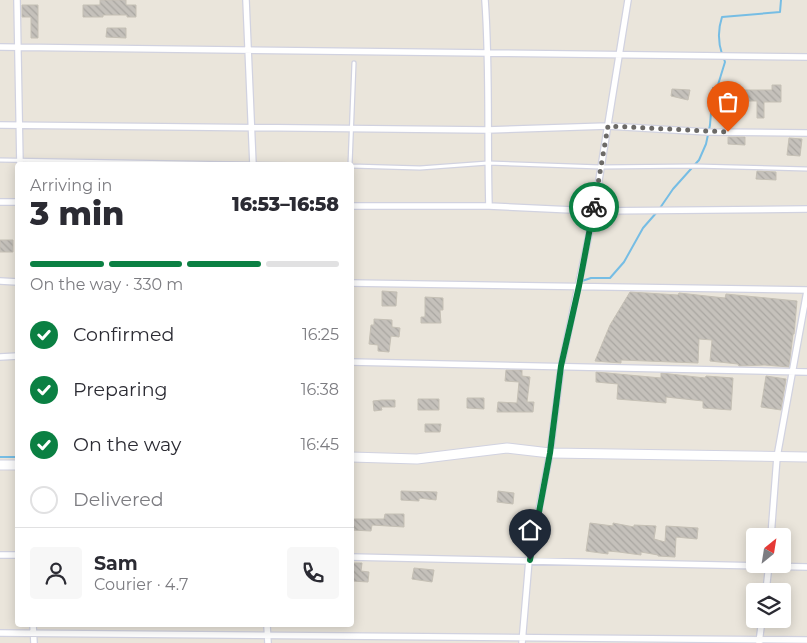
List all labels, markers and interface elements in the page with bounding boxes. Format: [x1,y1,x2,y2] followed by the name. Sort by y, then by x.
[707,81,749,132] pin
[714,88,742,116] icon: bag
[30,176,112,195] text: Arriving in
[569,182,619,232] courier
[232,193,339,216] text: 16:53–16:58
[580,193,608,221] icon: bike
[30,194,124,233] text: 3 min
[30,275,183,294] text: On the way · 330 m
[30,321,58,349] icon: check
[73,323,174,346] text: Confirmed
[302,325,339,344] text: 16:25
[30,376,58,404] icon: check
[73,378,168,401] text: Preparing
[301,380,339,399] text: 16:38
[30,431,58,459] icon: check
[73,433,181,456] text: On the way
[300,435,339,454] text: 16:45
[73,488,164,511] text: Delivered
[509,509,551,560] pin
[516,516,544,544] icon: home
[746,528,791,572] north arrow
[746,528,791,628] map controls
[30,547,82,599] button: person
[287,547,339,599] button: phone
[94,552,138,575] text: Sam
[94,575,188,594] text: Courier · 4.7
[746,583,791,628] button: layers

